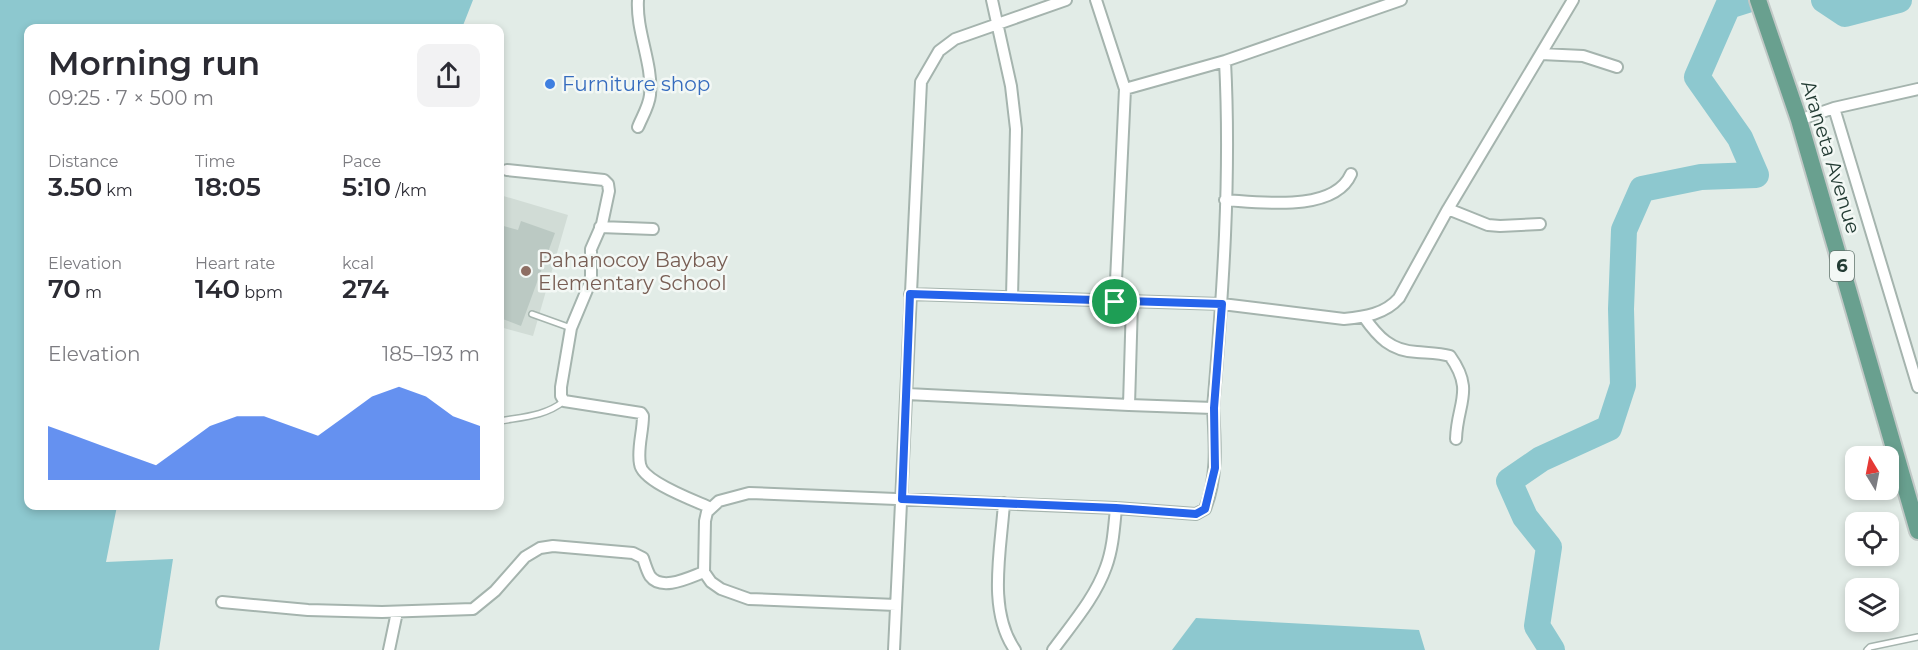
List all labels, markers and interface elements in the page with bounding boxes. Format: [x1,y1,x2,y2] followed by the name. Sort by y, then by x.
[48,43,260,83] text: Morning run
[417,44,480,107] button: share
[562,72,710,96] place label: Furniture shop
[543,77,557,91] marker: Furniture shop
[1796,77,1866,237] street label: Araneta Avenue
[48,86,214,110] text: 09:25 · 7 × 500 m
[48,152,118,171] text: Distance
[195,152,235,171] text: Time
[342,152,381,171] text: Pace
[48,171,102,203] text: 3.50
[195,171,261,203] text: 18:05
[342,171,391,203] text: 5:10
[102,181,133,200] text: km
[391,181,427,200] text: /km
[538,248,728,295] place label: Pahanocoy Baybay Elementary School
[1830,251,1854,281] road number: 6
[48,254,122,273] text: Elevation
[195,254,275,273] text: Heart rate
[342,254,374,273] text: kcal
[519,264,533,278] marker: Pahanocoy Baybay Elementary School
[48,273,81,305] text: 70
[195,273,240,305] text: 140
[342,273,389,305] text: 274
[1089,276,1140,327] pin
[81,283,102,302] text: m
[240,283,283,302] text: bpm
[1098,285,1131,318] icon: arrive
[48,342,140,366] text: Elevation
[382,342,480,366] text: 185–193 m
[1845,446,1899,500] north arrow
[1845,446,1899,632] map controls
[1845,512,1899,566] button: locate
[1845,578,1899,632] button: layers

